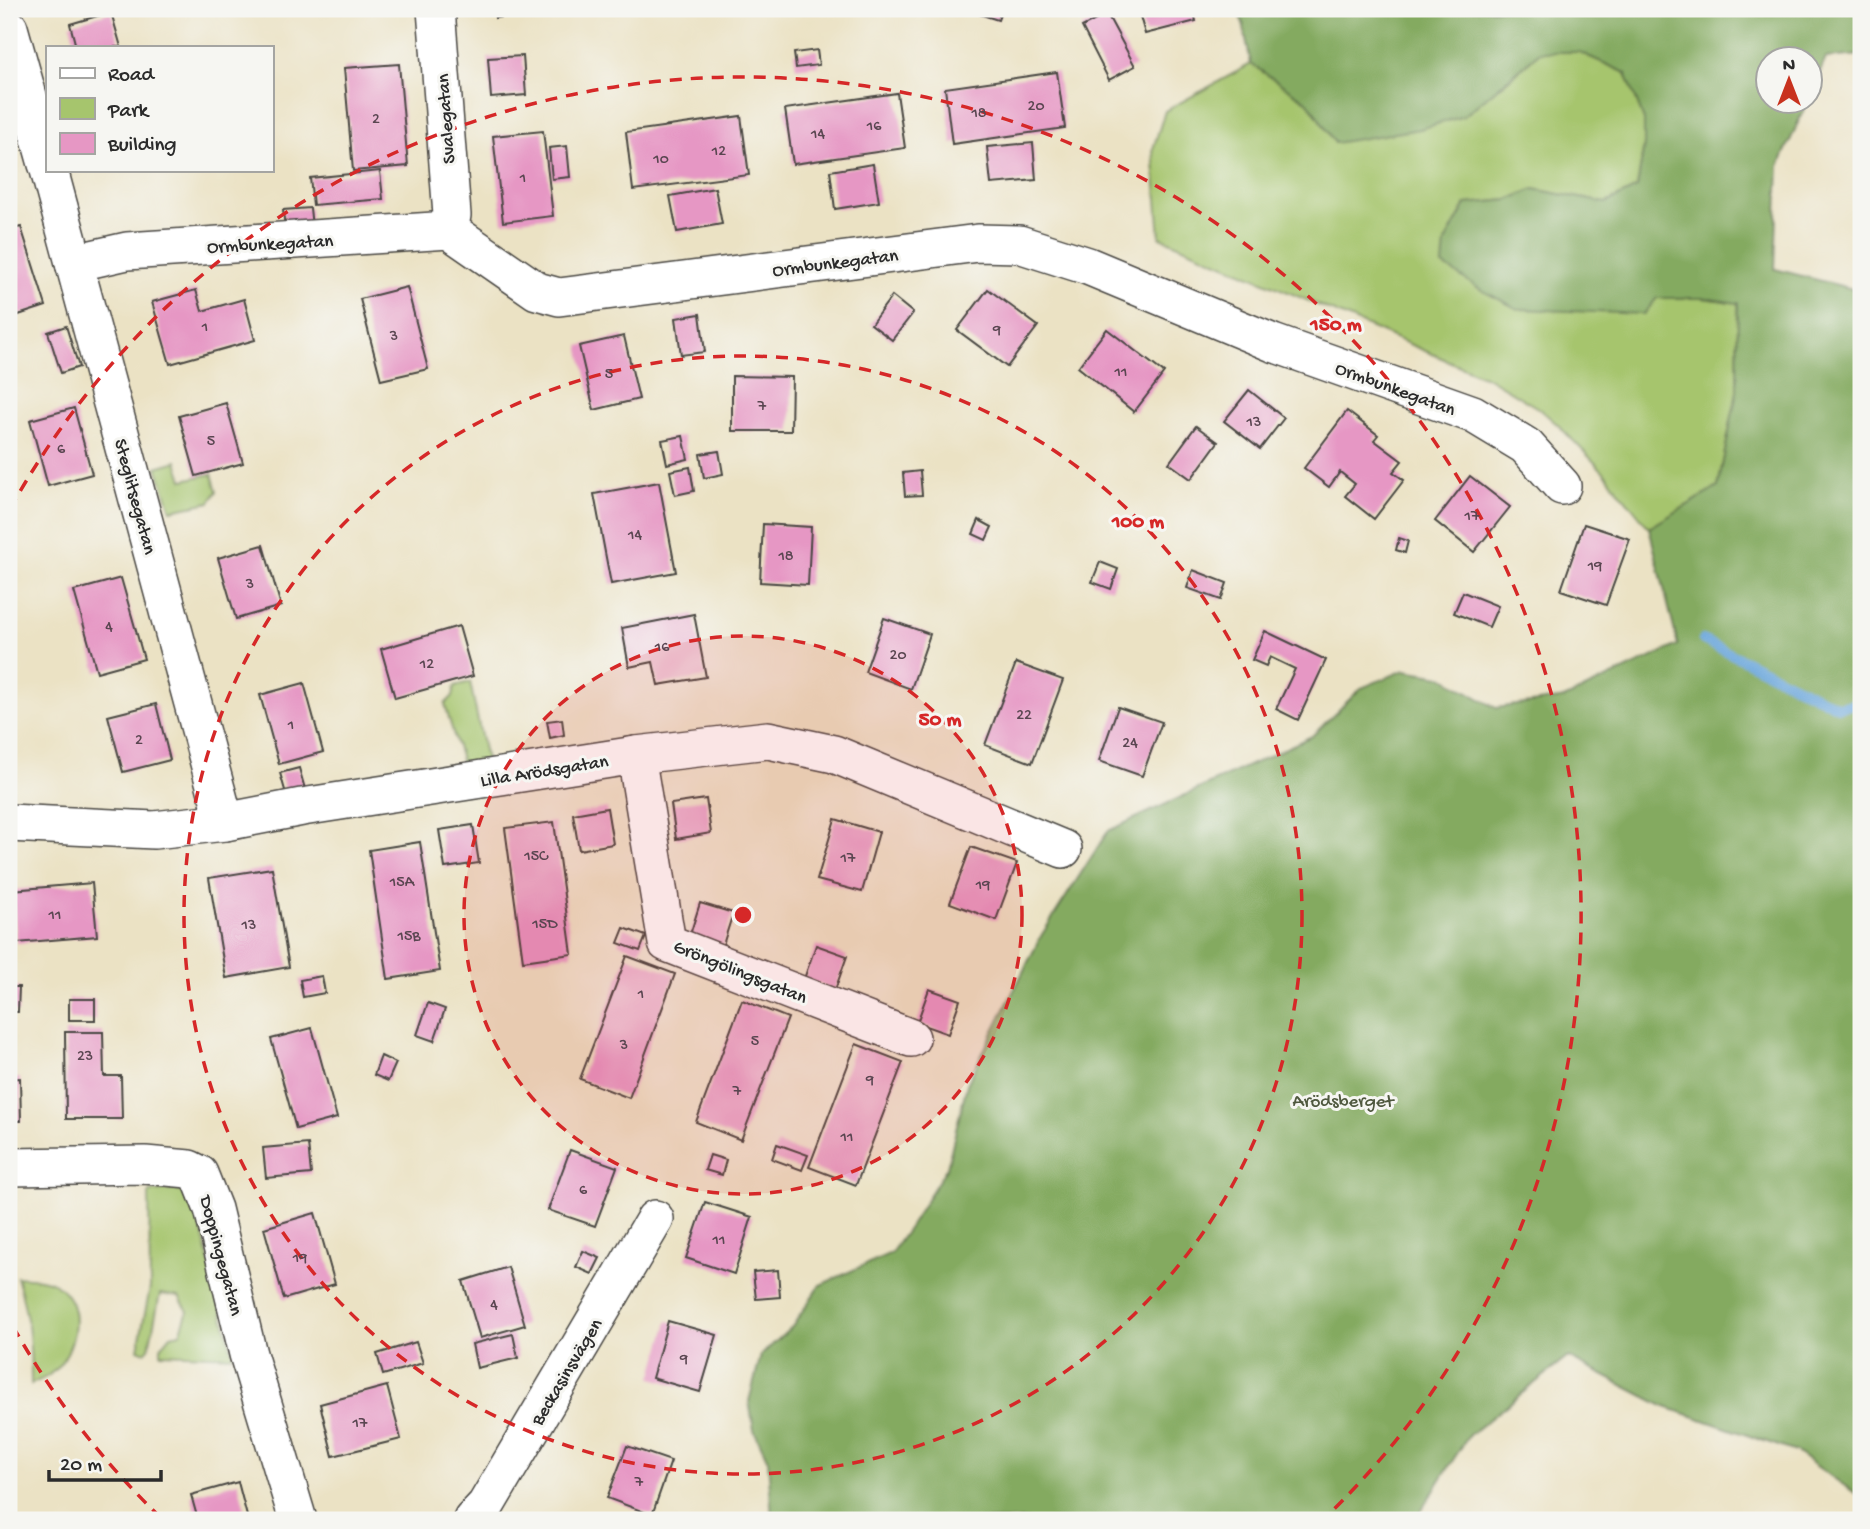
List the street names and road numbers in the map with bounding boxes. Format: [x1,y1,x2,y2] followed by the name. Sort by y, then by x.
[433,73,462,165] street label: Svalegatan
[206,231,334,260] street label: Ormbunkegatan
[771,245,900,284] street label: Ormbunkegatan
[1331,358,1458,423] street label: Ormbunkegatan
[107,437,160,557] street label: Steglitsegatan
[479,751,610,794] street label: Lilla Arödsgatan
[670,936,810,1011] street label: Gröngölingsgatan
[192,1191,247,1318] street label: Doppingegatan
[527,1315,609,1431] street label: Beckasinsvägen

